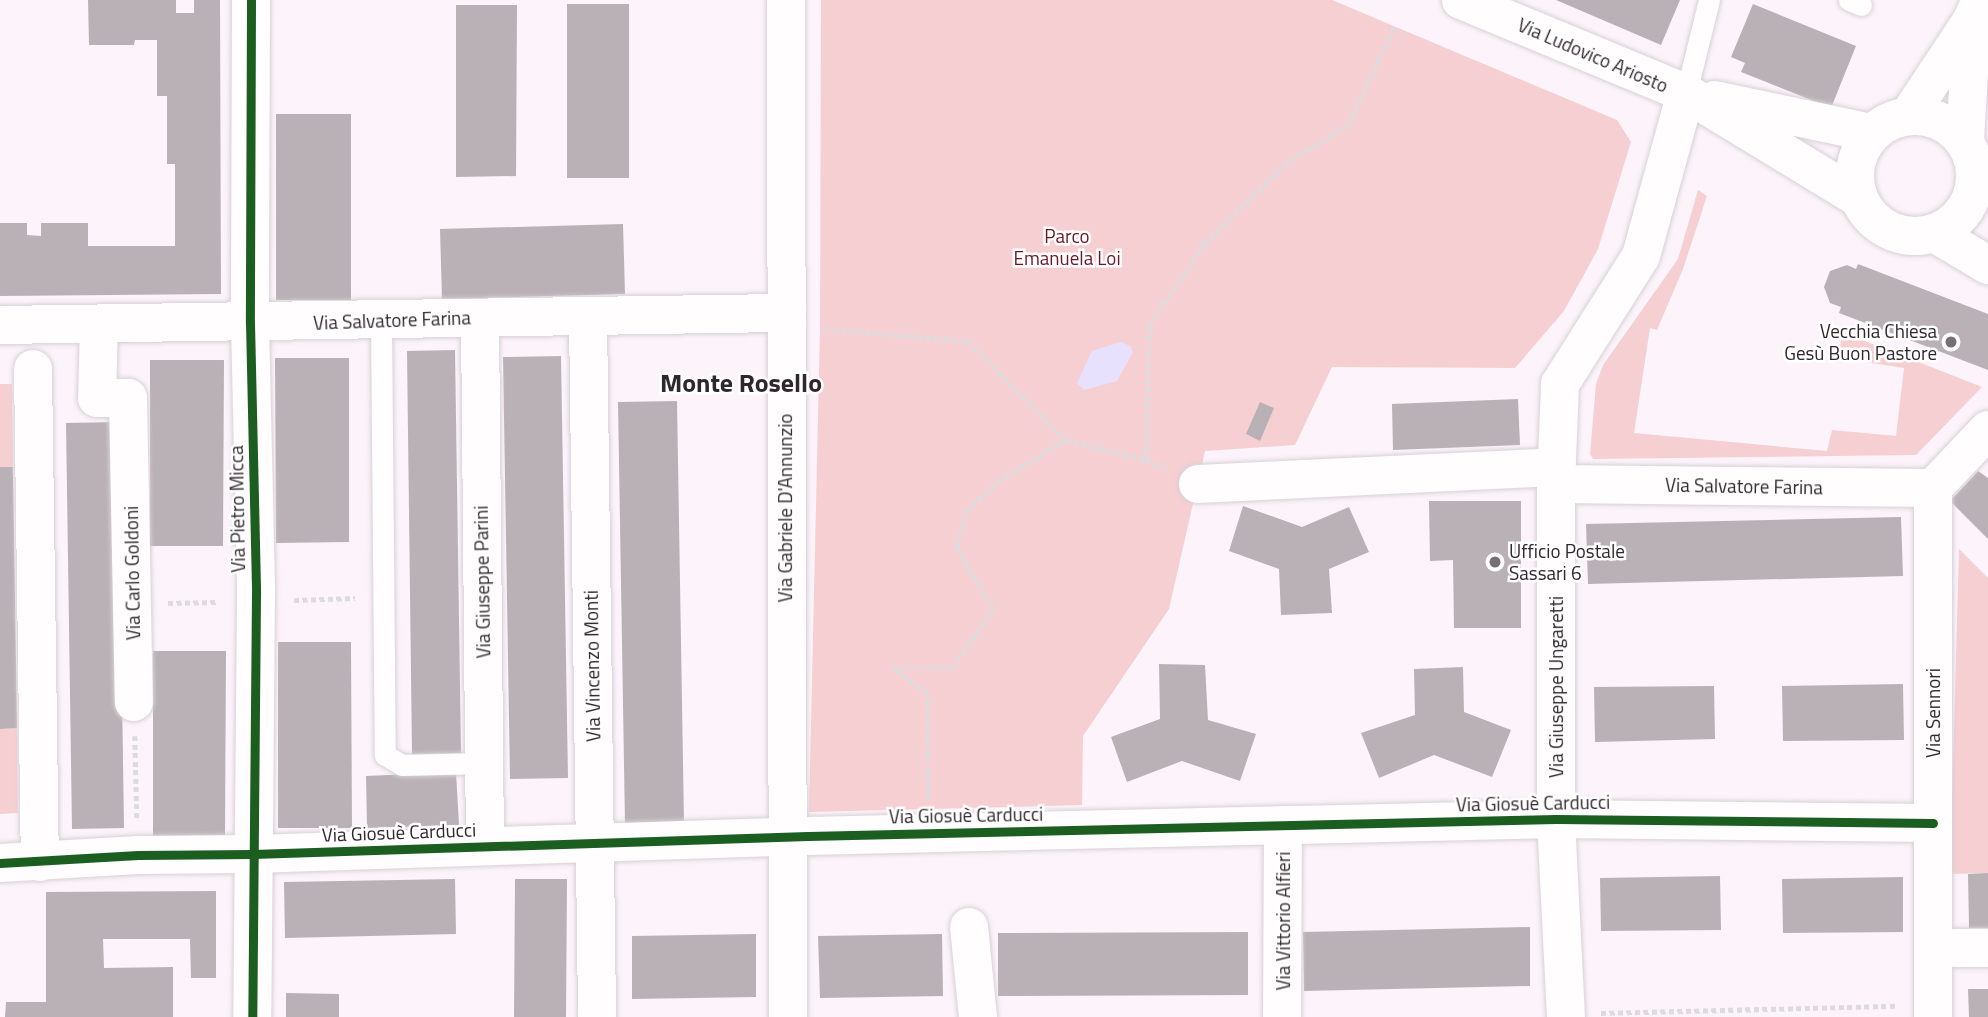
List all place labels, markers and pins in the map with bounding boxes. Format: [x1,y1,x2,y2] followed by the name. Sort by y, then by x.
[1784,320,1937,364] place label: Vecchia Chiesa Gesù Buon Pastore
[1943,334,1959,350] marker: Vecchia Chiesa Gesù Buon Pastore
[1509,540,1625,584] place label: Ufficio Postale Sassari 6
[1487,554,1503,570] marker: Ufficio Postale Sassari 6

